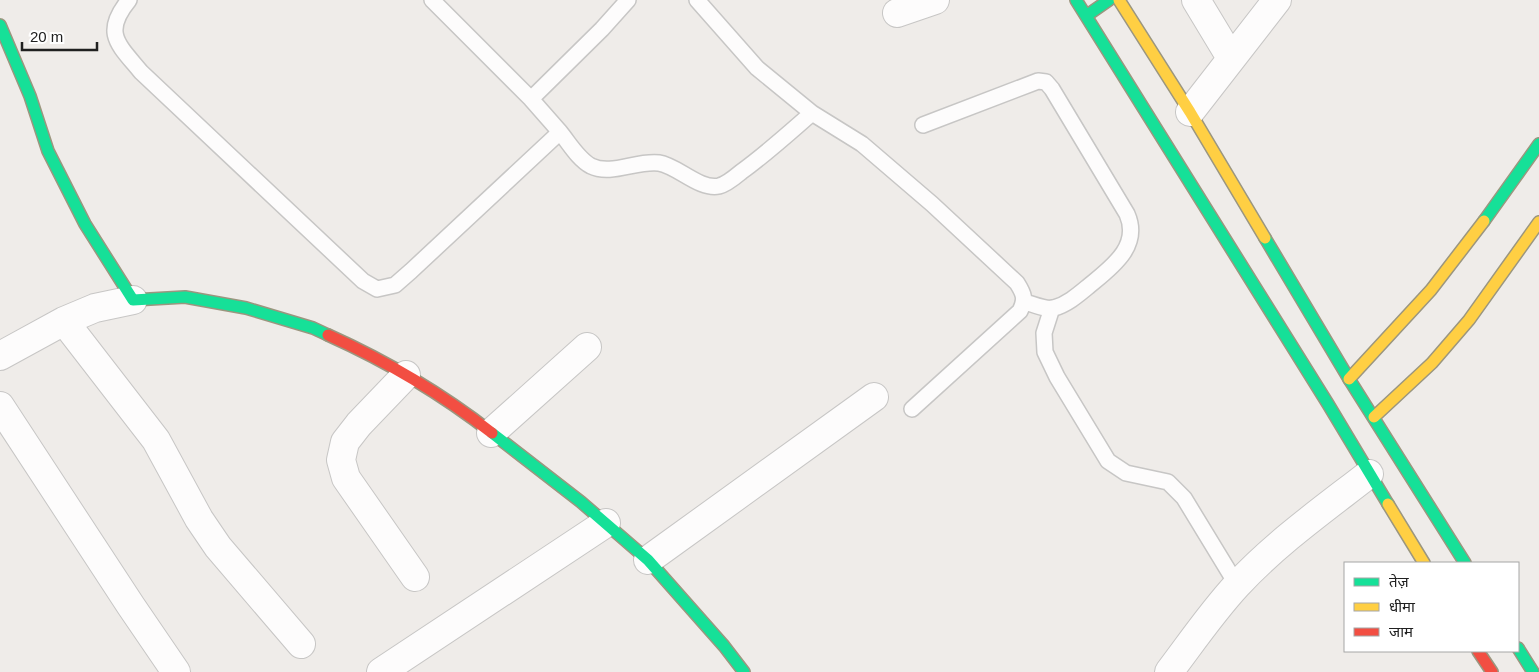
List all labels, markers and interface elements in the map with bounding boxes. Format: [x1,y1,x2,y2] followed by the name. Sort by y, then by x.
[22,20,98,52] scale bar
[30,28,63,45] text: 20 m
[1344,562,1519,652] legend
[1389,573,1410,590] text: तेज़
[1389,598,1416,615] text: धीमा
[1389,623,1414,640] text: जाम

